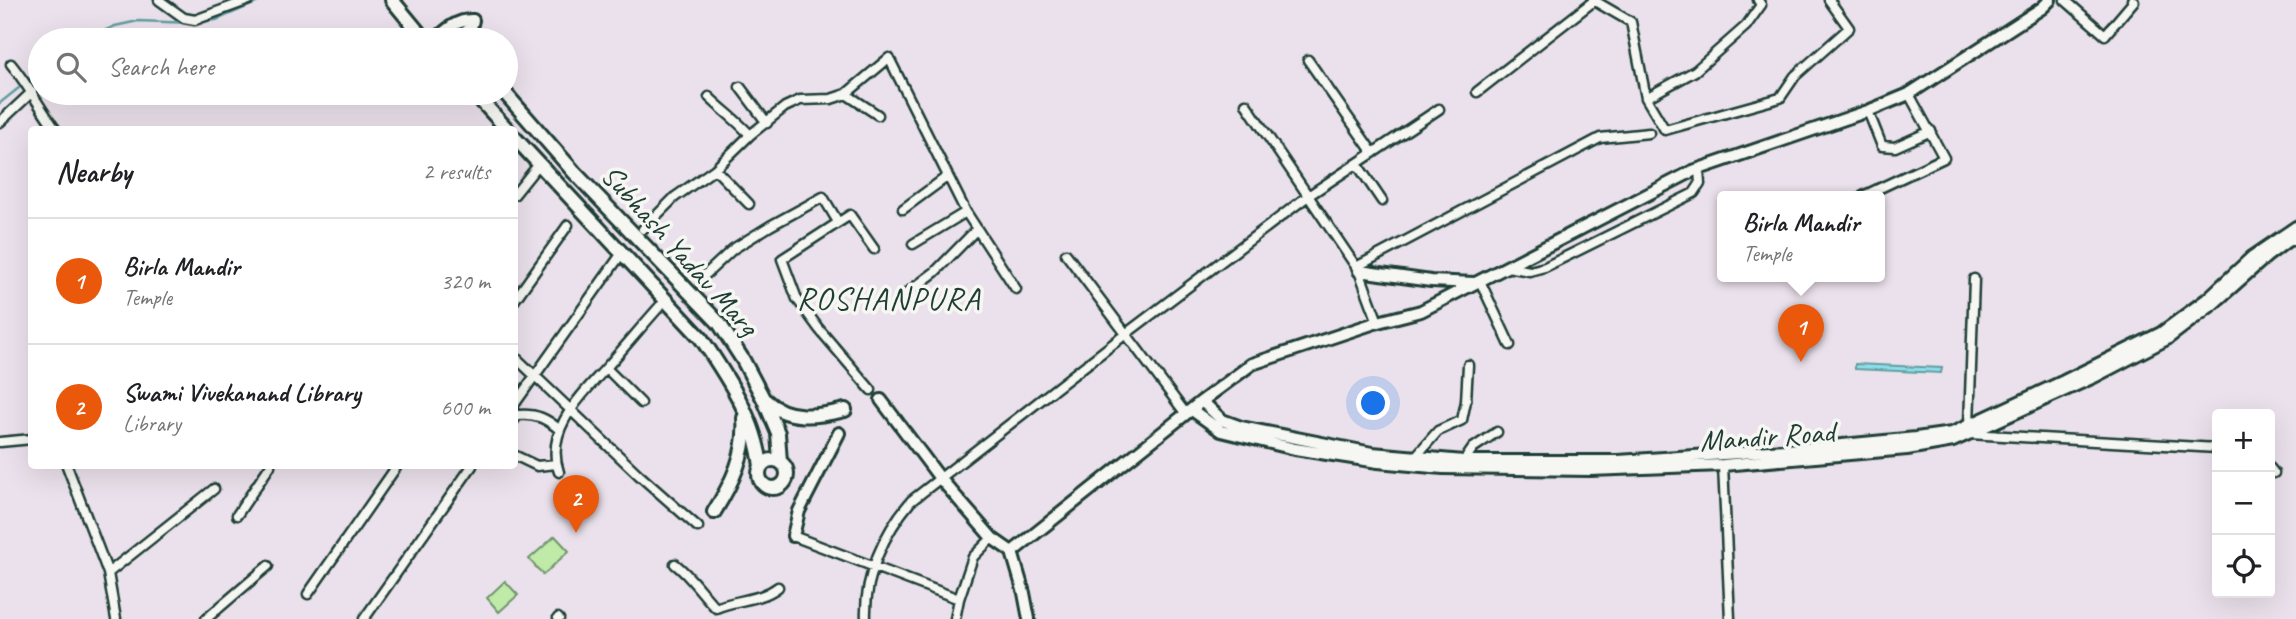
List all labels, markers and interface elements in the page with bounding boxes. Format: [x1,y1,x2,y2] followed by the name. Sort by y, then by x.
[28,28,518,105] search box
[52,48,90,86] icon: search
[108,50,214,83] text: Search here
[56,153,132,191] text: Nearby
[423,157,490,186] text: 2 results
[593,157,768,345] street label: Subhash Yadav Marg
[1717,191,1885,282] popup
[1743,206,1859,239] text: Birla Mandir
[1743,239,1792,268] text: Temple
[123,250,240,283] text: Birla Mandir
[74,267,84,296] text: 1
[441,267,490,296] text: 320 m
[797,278,981,319] district label: ROSHANPURA
[123,283,172,312] text: Temple
[1778,304,1824,362] pin: 1
[123,376,361,409] text: Swami Vivekanand Library
[1356,386,1390,420] your location
[74,393,84,422] text: 2
[441,393,490,422] text: 600 m
[123,409,181,438] text: Library
[2212,409,2275,598] map controls
[2212,409,2275,472] button: +
[1698,412,1840,460] street label: Mandir Road
[2212,472,2275,535] button: −
[553,475,599,533] pin: 2
[2212,535,2275,598] button: locate

